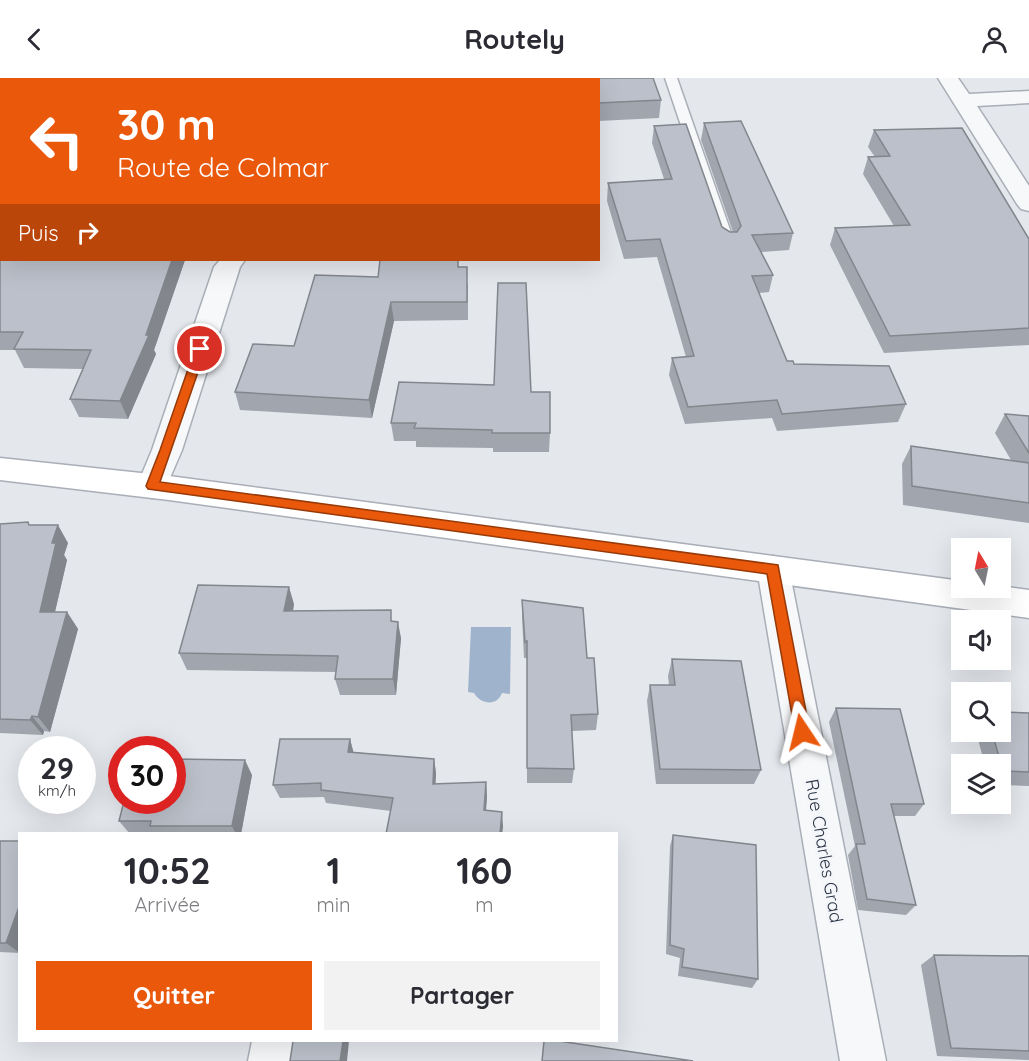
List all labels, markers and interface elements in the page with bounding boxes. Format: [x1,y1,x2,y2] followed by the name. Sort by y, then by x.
[464,22,565,56] text: Routely
[18,23,51,56] icon: back
[978,23,1011,56] icon: person
[117,98,216,151] text: 30 m
[18,102,96,180] icon: left
[117,150,329,184] text: Route de Colmar
[71,216,104,249] icon: right
[18,219,59,247] text: Puis
[174,323,225,374] pin
[183,332,216,365] icon: arrive
[951,538,1011,598] north arrow
[951,538,1011,814] map controls
[951,610,1011,670] button: sound
[951,682,1011,742] button: search
[770,700,834,764] position arrow
[108,736,186,814] speed limit sign: 30
[40,749,74,787] text: 29
[951,754,1011,814] button: layers
[801,777,848,925] street label: Rue Charles Grad
[38,781,76,800] text: km/h
[124,848,211,893] text: 10:52
[327,848,341,893] text: 1
[456,848,512,893] text: 160
[134,892,200,917] text: Arrivée
[317,892,351,917] text: min
[475,892,493,917] text: m
[36,961,312,1030] button: Quitter
[324,961,600,1030] button: Partager

